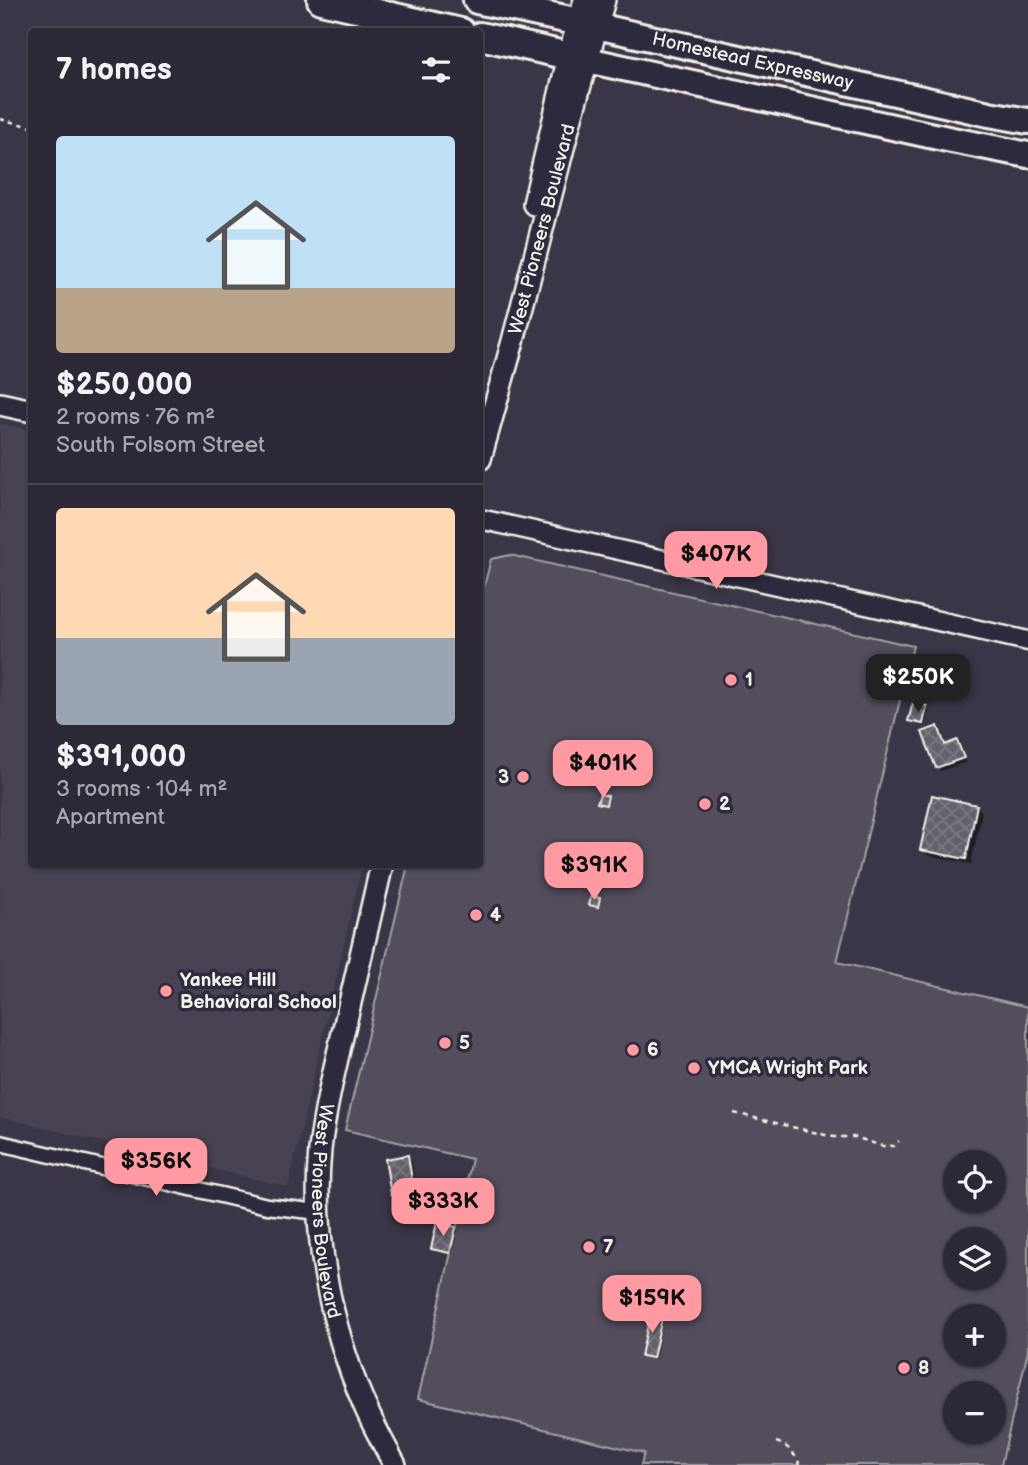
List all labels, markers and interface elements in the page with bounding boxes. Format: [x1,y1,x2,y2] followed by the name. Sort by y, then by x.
[650,27,856,95] street label: Homestead Expressway
[417,51,455,89] icon: filters
[56,52,172,88] text: 7 homes
[504,122,580,337] street label: West Pioneers Boulevard
[193,182,319,308] icon: home
[56,367,192,403] text: $250,000
[56,403,215,431] text: 2 rooms · 76 m²
[56,431,265,459] text: South Folsom Street
[667,532,765,591] pin: $407K
[680,540,752,568] text: $407K
[193,554,319,680] icon: home
[869,654,967,714] pin: $250K
[882,663,954,691] text: $250K
[745,669,753,692] place label: 1
[723,672,739,688] marker: 1
[56,739,186,775] text: $391,000
[554,740,652,800] pin: $401K
[569,749,637,777] text: $401K
[498,766,509,789] place label: 3
[515,769,531,785] marker: 3
[56,775,227,803] text: 3 rooms · 104 m²
[719,793,731,816] place label: 2
[697,796,713,812] marker: 2
[56,803,165,831] text: Apartment
[545,842,643,902] pin: $391K
[560,851,628,879] text: $391K
[490,904,501,927] place label: 4
[468,907,484,923] marker: 4
[180,969,337,1014] place label: Yankee Hill Behavioral School
[158,983,174,999] marker: Yankee Hill Behavioral School
[459,1032,470,1055] place label: 5
[437,1035,453,1051] marker: 5
[647,1039,659,1062] place label: 6
[625,1042,641,1058] marker: 6
[708,1057,868,1080] place label: YMCA Wright Park
[686,1060,702,1076] marker: YMCA Wright Park
[307,1102,346,1321] street label: West Pioneers Boulevard
[107,1138,205,1198] pin: $356K
[120,1147,192,1175] text: $356K
[943,1150,1006,1444] map controls
[943,1150,1006,1213] button: locate
[394,1178,492,1238] pin: $333K
[407,1187,479,1215] text: $333K
[943,1227,1006,1290] button: layers
[603,1236,614,1259] place label: 7
[581,1239,597,1255] marker: 7
[603,1276,701,1335] pin: $159K
[618,1284,686,1312] text: $159K
[943,1304,1006,1367] button: +
[918,1357,929,1380] place label: 8
[896,1360,912,1376] marker: 8
[943,1381,1006,1444] button: −

